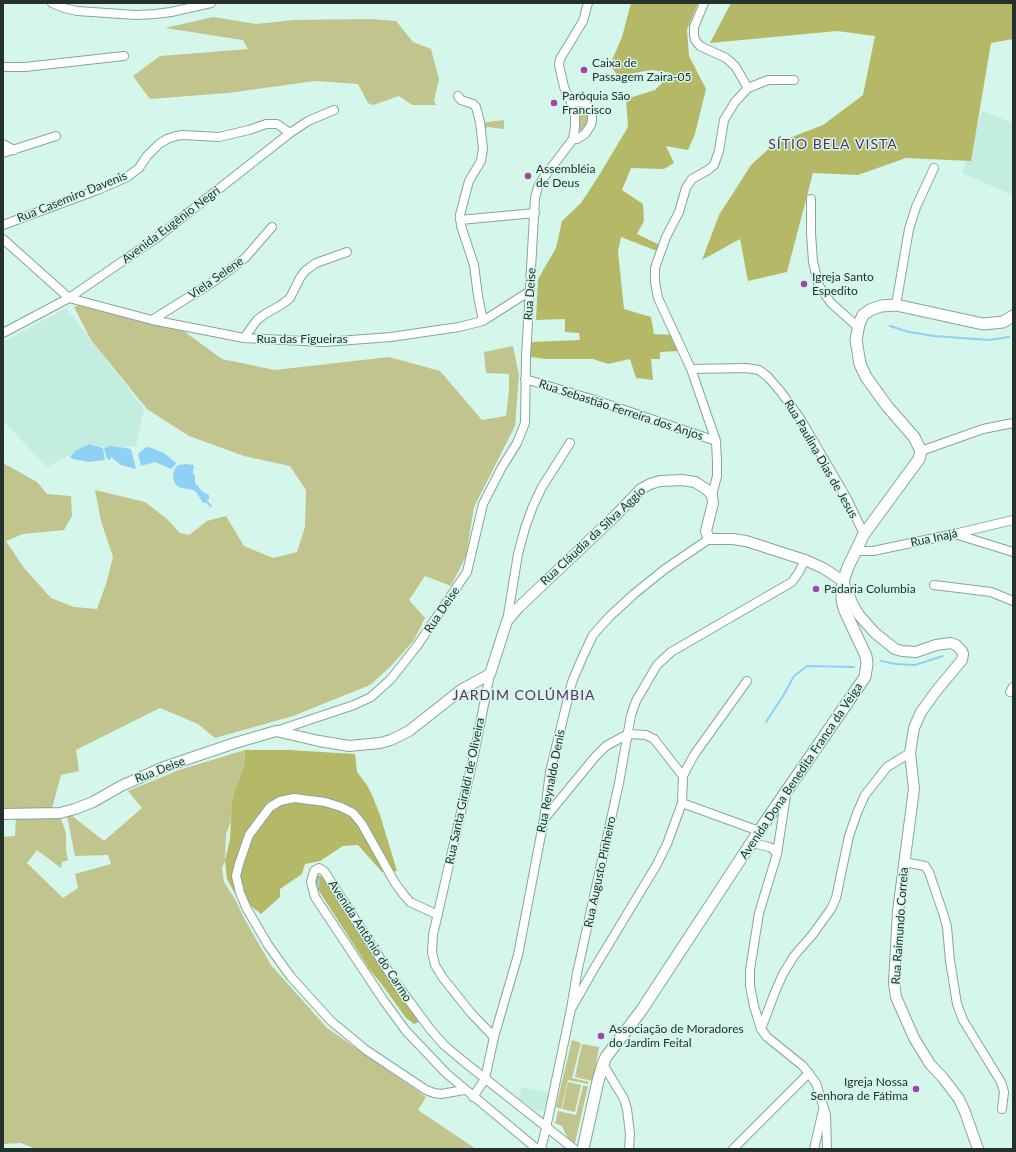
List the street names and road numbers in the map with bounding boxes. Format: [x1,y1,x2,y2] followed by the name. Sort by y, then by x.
[15,168,129,226] street label: Rua Casemiro Davenis
[119,183,223,267] street label: Avenida Eugênio Negri
[186,254,246,302] street label: Viela Selene
[521,267,539,321] street label: Rua Deise
[256,332,348,346] street label: Rua das Figueiras
[537,377,705,443] street label: Rua Sebastião Ferreira dos Anjos
[781,397,861,521] street label: Rua Paulina Dias de Jesus
[537,484,649,588] street label: Rua Cláudia da Silva Aggio
[909,526,959,550] street label: Rua Inajá
[421,584,463,636] street label: Rua Deise
[737,680,865,862] street label: Avenida Dona Benedita Franca da Veiga
[442,716,488,866] street label: Rua Santa Giraldi de Oliveira
[534,728,568,834] street label: Rua Reynaldo Denis
[133,754,187,786] street label: Rua Deise
[581,815,619,929] street label: Rua Augusto Pinheiro
[889,867,911,985] street label: Rua Raimundo Correia
[325,877,415,1005] street label: Avenida Antônio do Carmo

